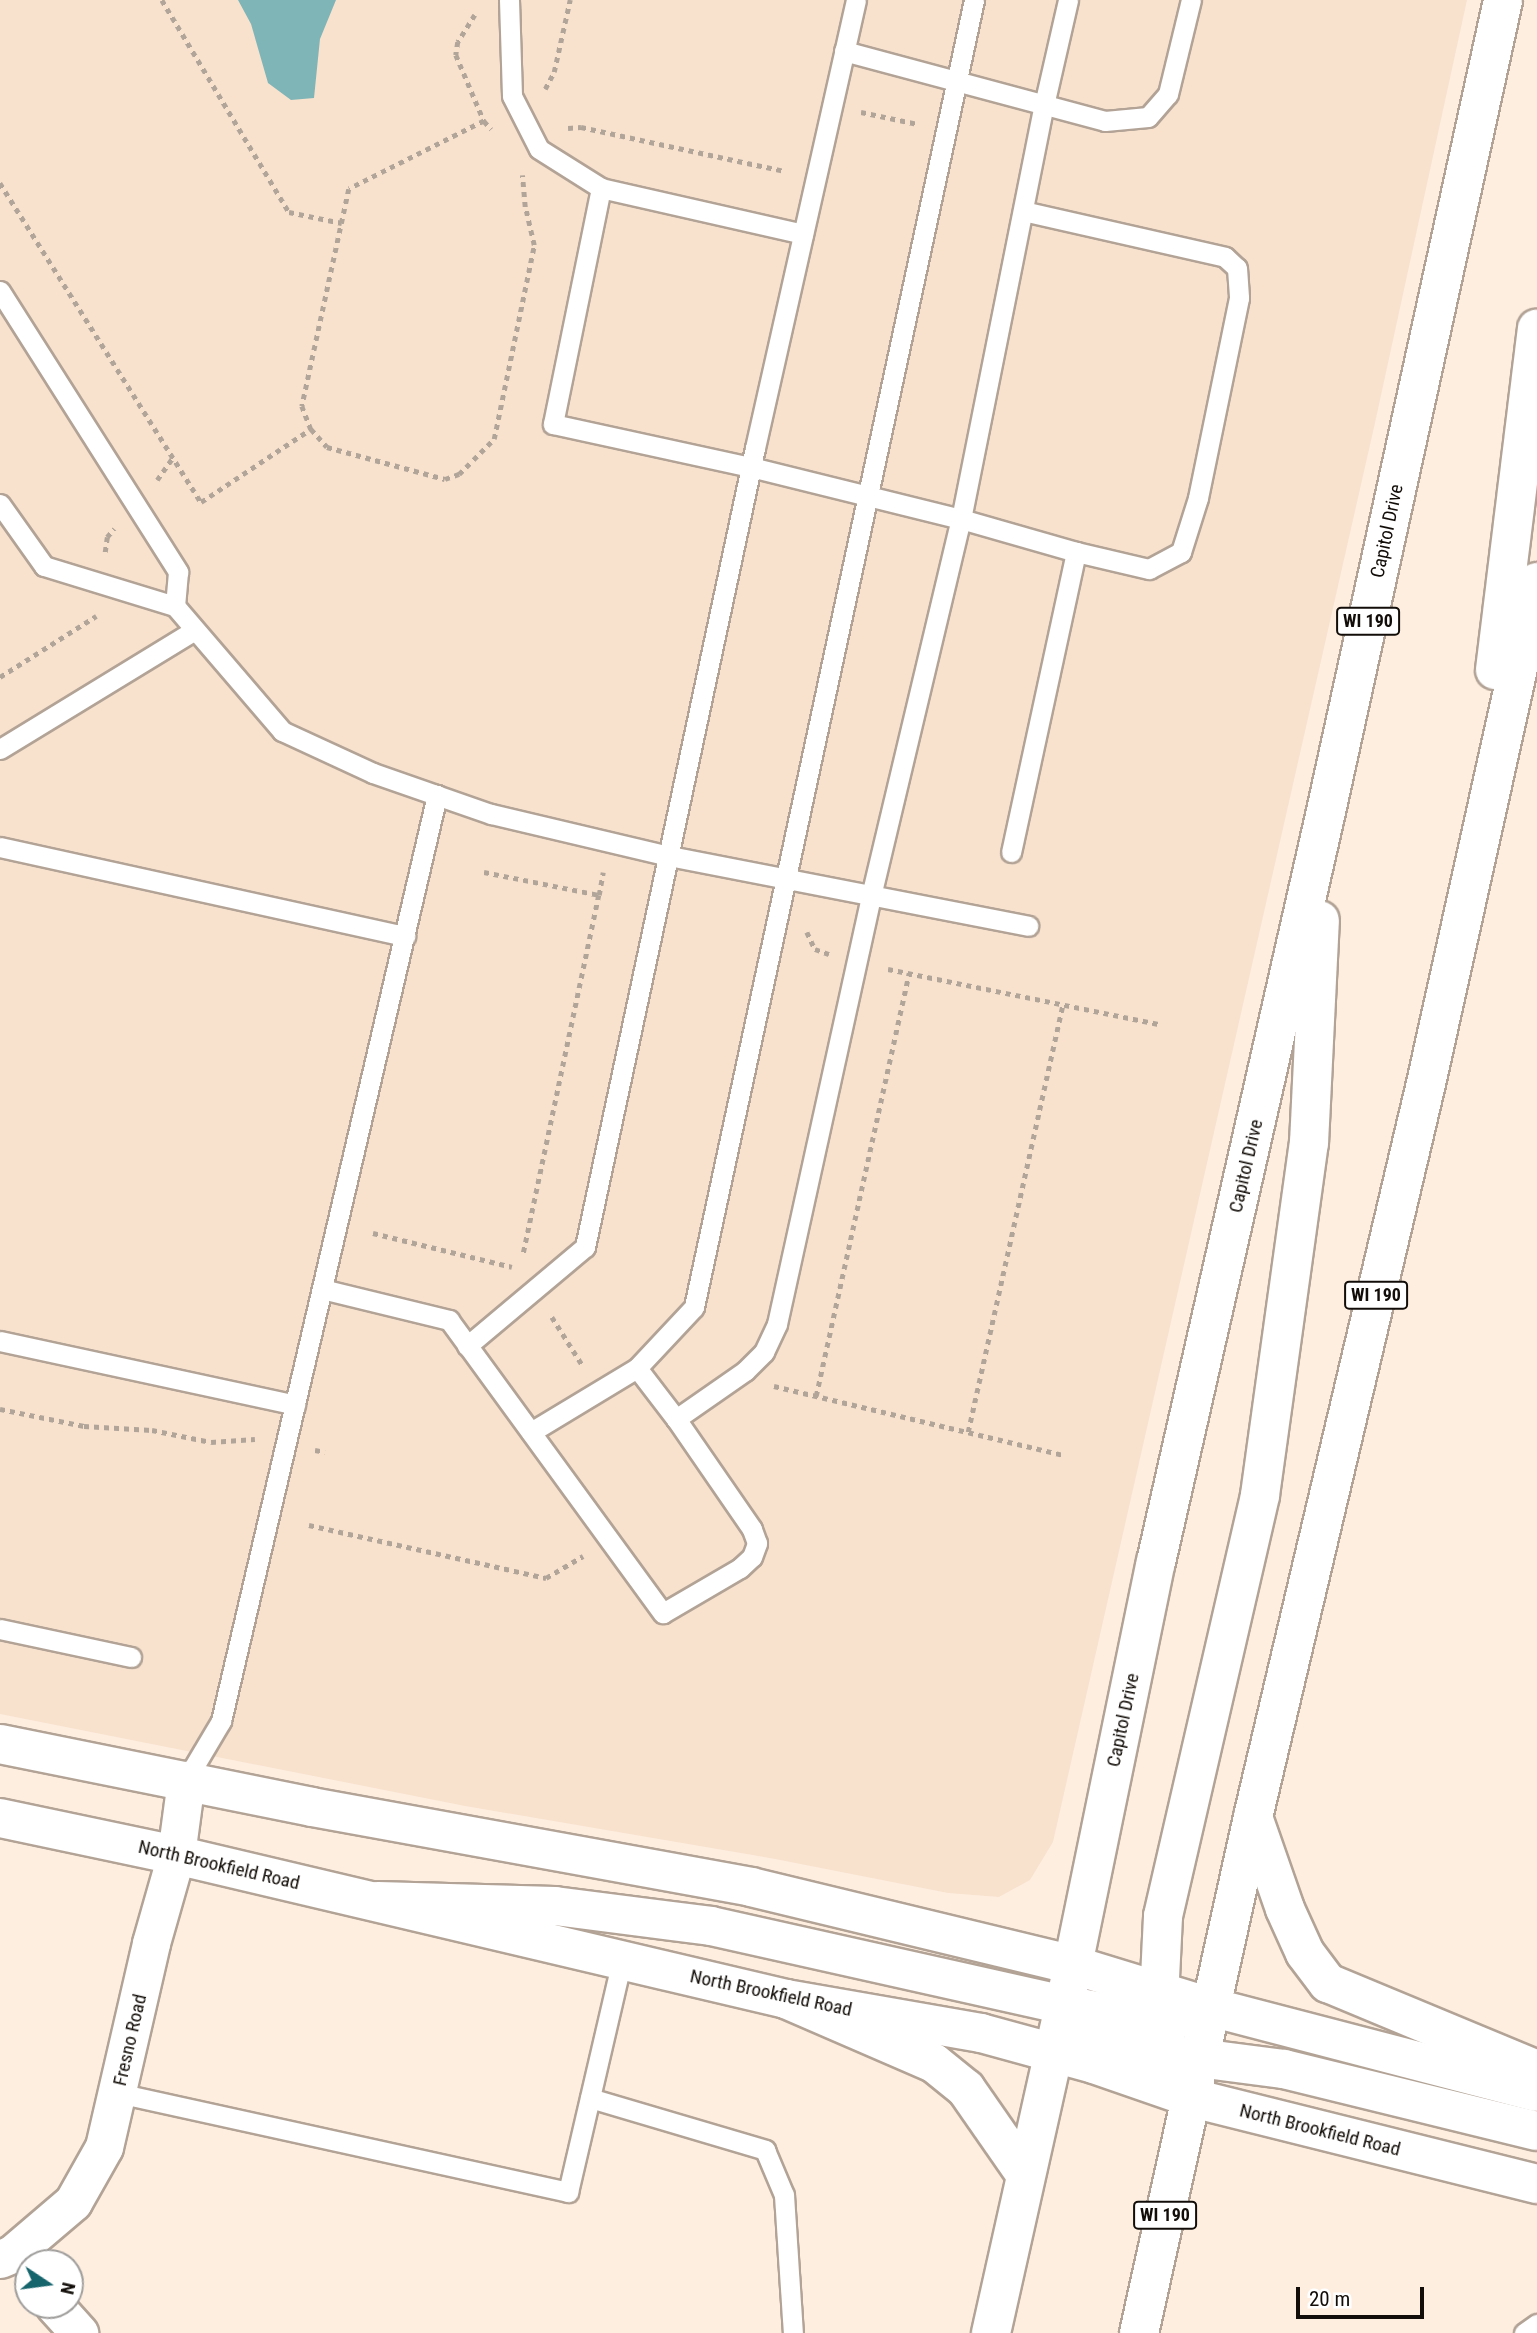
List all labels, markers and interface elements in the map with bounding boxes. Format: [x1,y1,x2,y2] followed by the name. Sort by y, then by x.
[1366,482,1408,580] street label: Capitol Drive
[1335,606,1401,636] road number: WI 190
[1224,1117,1268,1215] street label: Capitol Drive
[1343,1280,1409,1310] road number: WI 190
[1102,1671,1144,1769] street label: Capitol Drive
[136,1835,302,1895] street label: North Brookfield Road
[688,1965,854,2021] street label: North Brookfield Road
[108,1992,152,2088] street label: Fresno Road
[1237,2099,1403,2161] street label: North Brookfield Road
[1132,2200,1198,2230] road number: WI 190
[14,2249,84,2319] north arrow
[1299,2274,1427,2318] scale bar
[55,2280,81,2297] text: N
[1309,2287,1350,2311] text: 20 m

